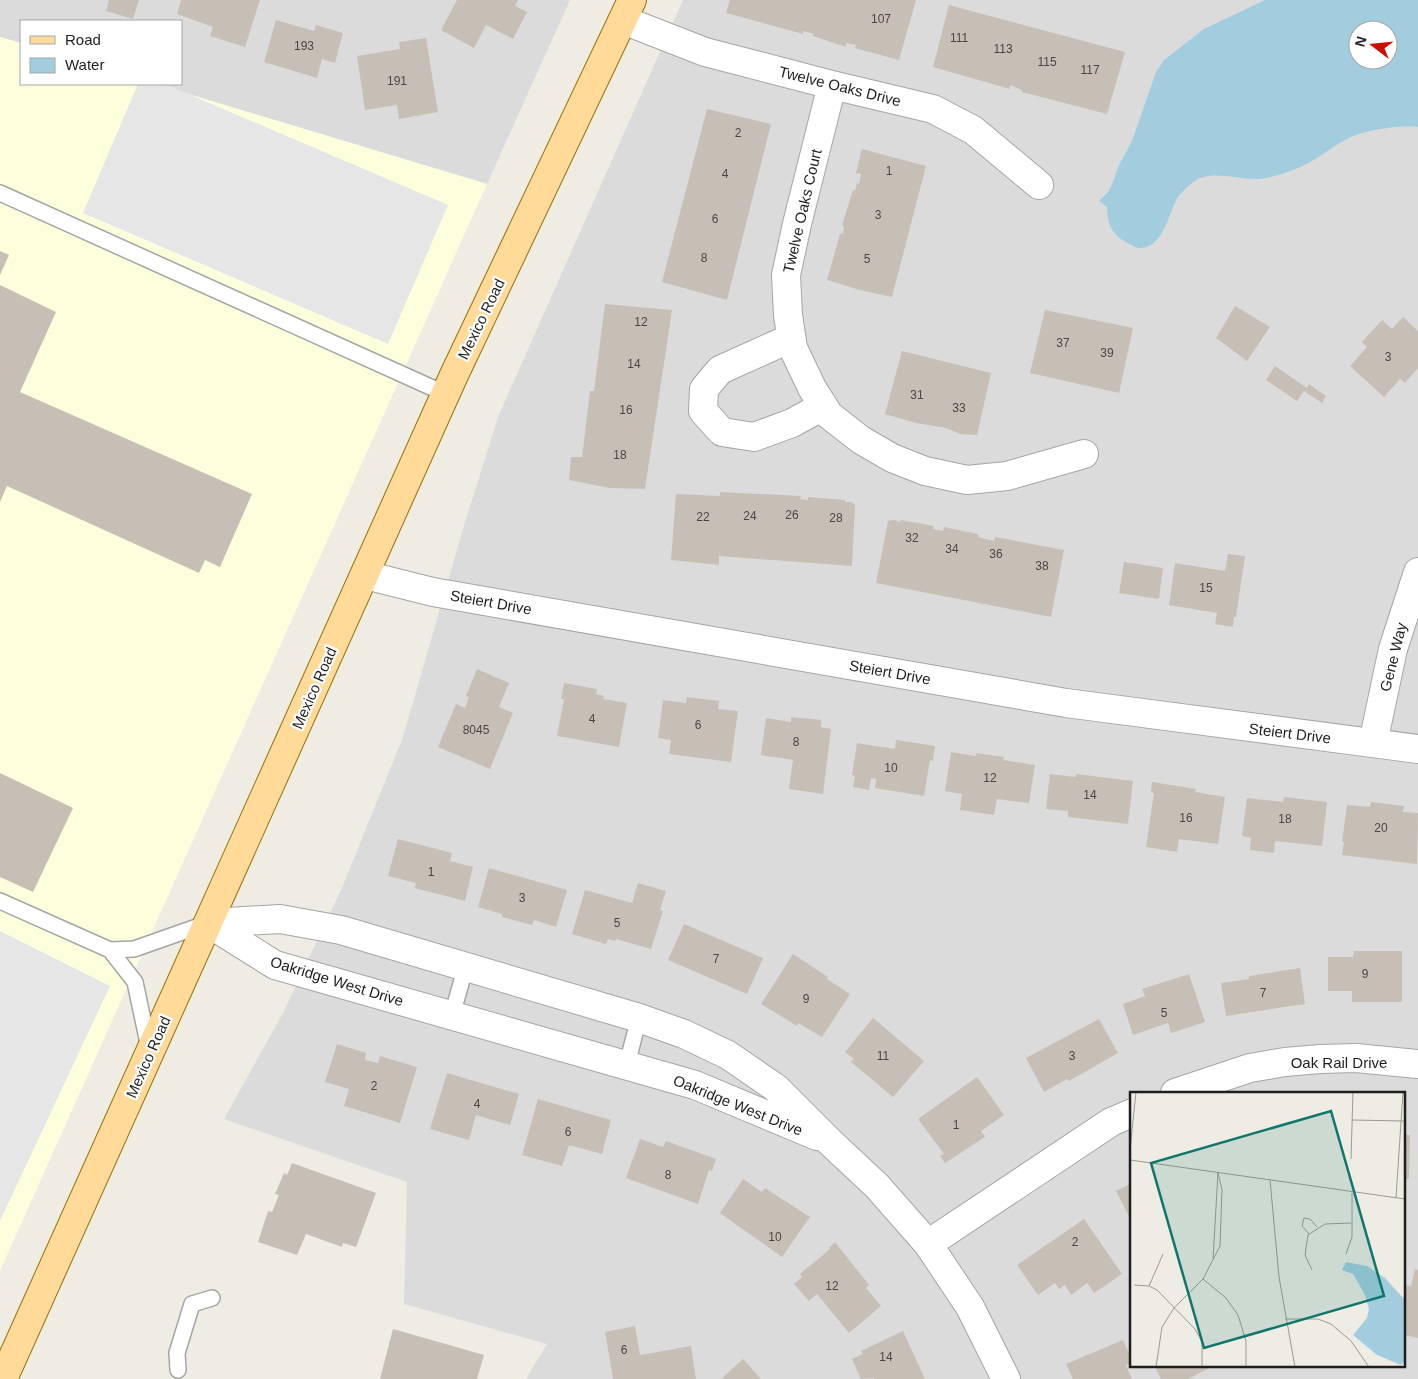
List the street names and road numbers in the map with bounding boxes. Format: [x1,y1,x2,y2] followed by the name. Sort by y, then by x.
[777,63,903,109] street label: Twelve Oaks Drive
[779,147,825,275] street label: Twelve Oaks Court
[454,276,508,362] street label: Mexico Road
[449,586,533,618] street label: Steiert Drive
[1376,620,1410,693] street label: Gene Way
[288,645,340,731] street label: Mexico Road
[848,656,932,688] street label: Steiert Drive
[1248,720,1332,746] street label: Steiert Drive
[268,953,406,1009] street label: Oakridge West Drive
[122,1014,174,1100] street label: Mexico Road
[1291,1054,1387,1071] street label: Oak Rail Drive
[671,1071,805,1139] street label: Oakridge West Drive

